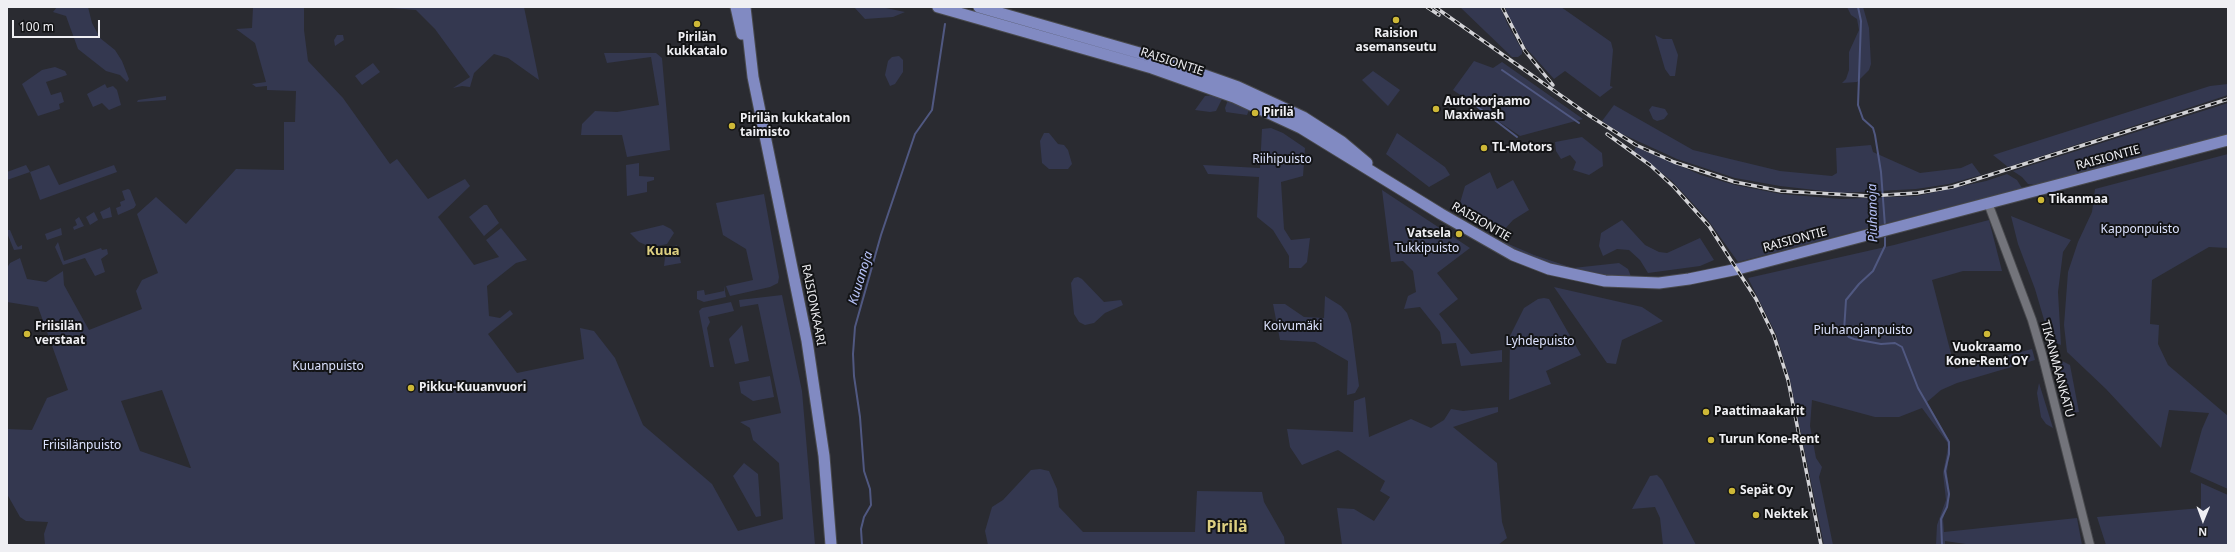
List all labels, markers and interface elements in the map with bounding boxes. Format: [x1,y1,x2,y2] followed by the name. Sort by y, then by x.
[14,12,102,38] scale bar
[1391,15,1401,25] marker: Raision asemanseutu
[19,18,54,35] text: 100 m
[692,19,702,29] marker: Pirilän kukkatalo
[1355,27,1437,55] place label: Raision asemanseutu
[667,31,727,59] place label: Pirilän kukkatalo
[1139,45,1205,79] street label: RAISIONTIE
[1444,95,1530,123] place label: Autokorjaamo Maxiwash
[1431,104,1441,114] marker: Autokorjaamo Maxiwash
[1263,106,1294,120] place label: Pirilä
[1250,108,1260,118] marker: Pirilä
[740,112,850,140] place label: Pirilän kukkatalon taimisto
[727,121,737,131] marker: Pirilän kukkatalon taimisto
[1492,141,1552,155] place label: TL-Motors
[1479,143,1489,153] marker: TL-Motors
[2074,143,2142,173] street label: RAISIONTIE
[1252,153,1312,167] park label: Riihipuisto
[1865,183,1881,243] water label: Piuhanoja
[2049,193,2108,207] place label: Tikanmaa
[2036,195,2046,205] marker: Tikanmaa
[1449,199,1513,245] street label: RAISIONTIE
[2101,223,2179,237] park label: Kapponpuisto
[1761,225,1829,255] street label: RAISIONTIE
[1407,227,1451,241] place label: Vatsela
[1454,229,1464,239] marker: Vatsela
[1395,242,1459,256] park label: Tukkipuisto
[646,243,680,259] district label: Kuua
[845,249,877,307] water label: Kuuanoja
[798,263,828,347] street label: RAISIONKAARI
[2037,319,2077,419] street label: TIKANMAANKATU
[35,320,85,348] place label: Friisilän verstaat
[1264,320,1322,334] park label: Koivumäki
[1813,324,1913,338] park label: Piuhanojanpuisto
[22,329,32,339] marker: Friisilän verstaat
[1982,329,1992,339] marker: Vuokraamo Kone-Rent OY
[1505,335,1575,349] park label: Lyhdepuisto
[1946,341,2028,369] place label: Vuokraamo Kone-Rent OY
[292,360,364,374] park label: Kuuanpuisto
[419,381,526,395] place label: Pikku-Kuuanvuori
[406,383,416,393] marker: Pikku-Kuuanvuori
[1714,405,1805,419] place label: Paattimaakarit
[1701,407,1711,417] marker: Paattimaakarit
[1719,433,1820,447] place label: Turun Kone-Rent
[1706,435,1716,445] marker: Turun Kone-Rent
[43,439,121,453] park label: Friisilänpuisto
[1740,484,1793,498] place label: Sepät Oy
[1727,486,1737,496] marker: Sepät Oy
[2183,500,2223,540] north arrow
[1764,508,1808,522] place label: Nektek
[1751,510,1761,520] marker: Nektek
[1206,517,1248,537] district label: Pirilä
[2198,525,2207,540] text: N

